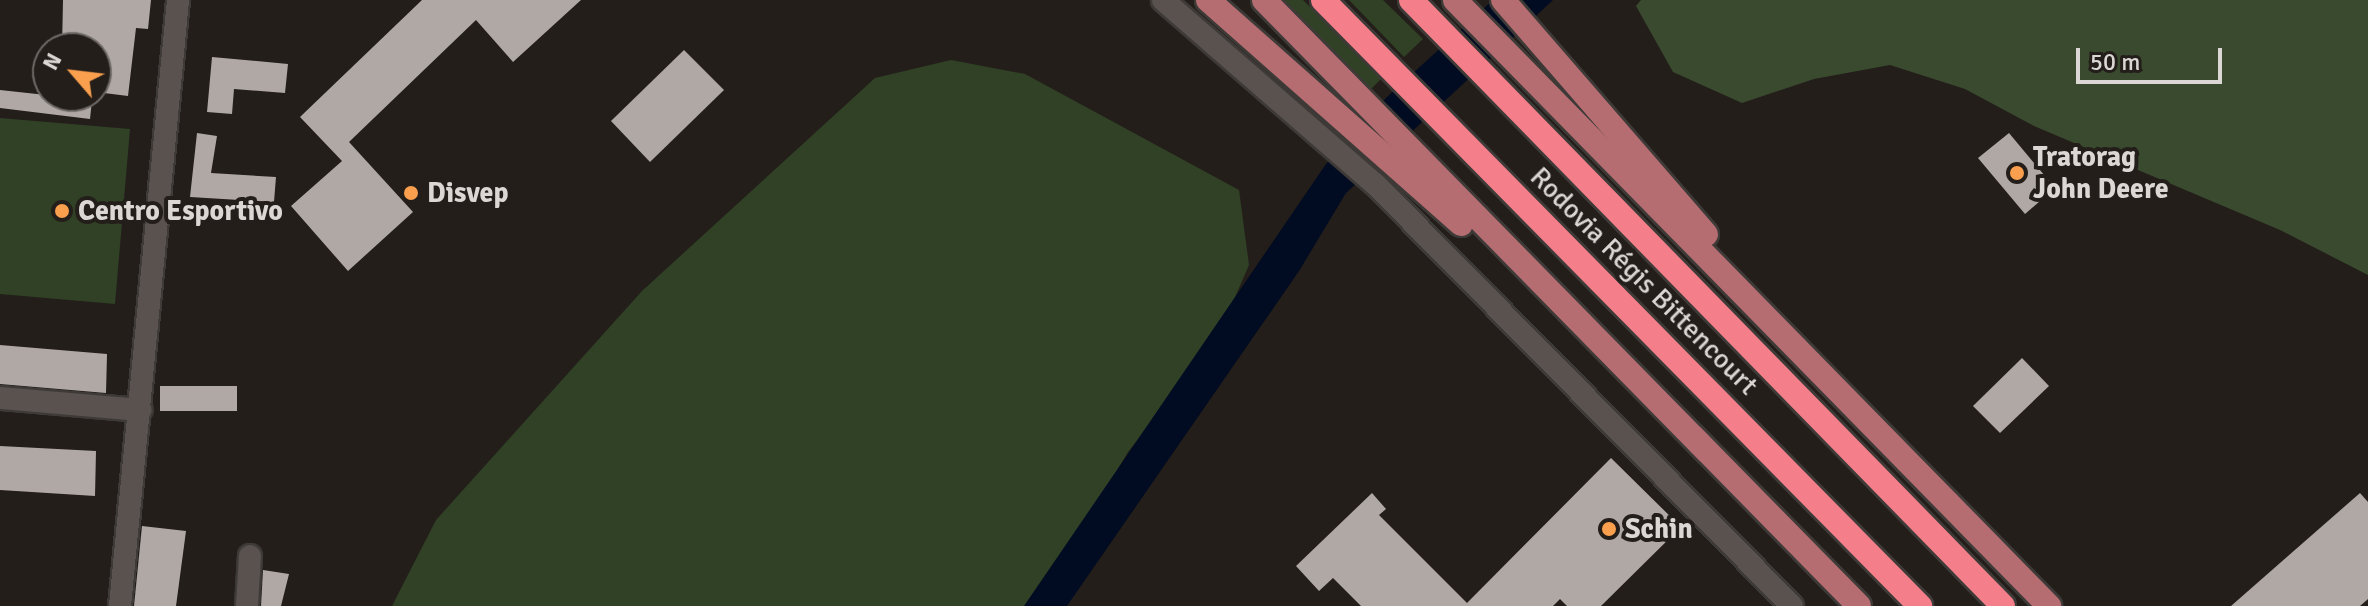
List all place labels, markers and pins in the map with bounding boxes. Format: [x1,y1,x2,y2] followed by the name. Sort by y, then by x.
[2033,140,2169,206] place label: Tratorag John Deere
[2008,164,2026,182] marker: Tratorag John Deere
[427,176,509,210] place label: Disvep
[402,184,420,202] marker: Disvep
[78,194,283,228] place label: Centro Esportivo
[53,202,71,220] marker: Centro Esportivo
[1625,512,1693,546] place label: Schin
[1600,520,1618,538] marker: Schin

